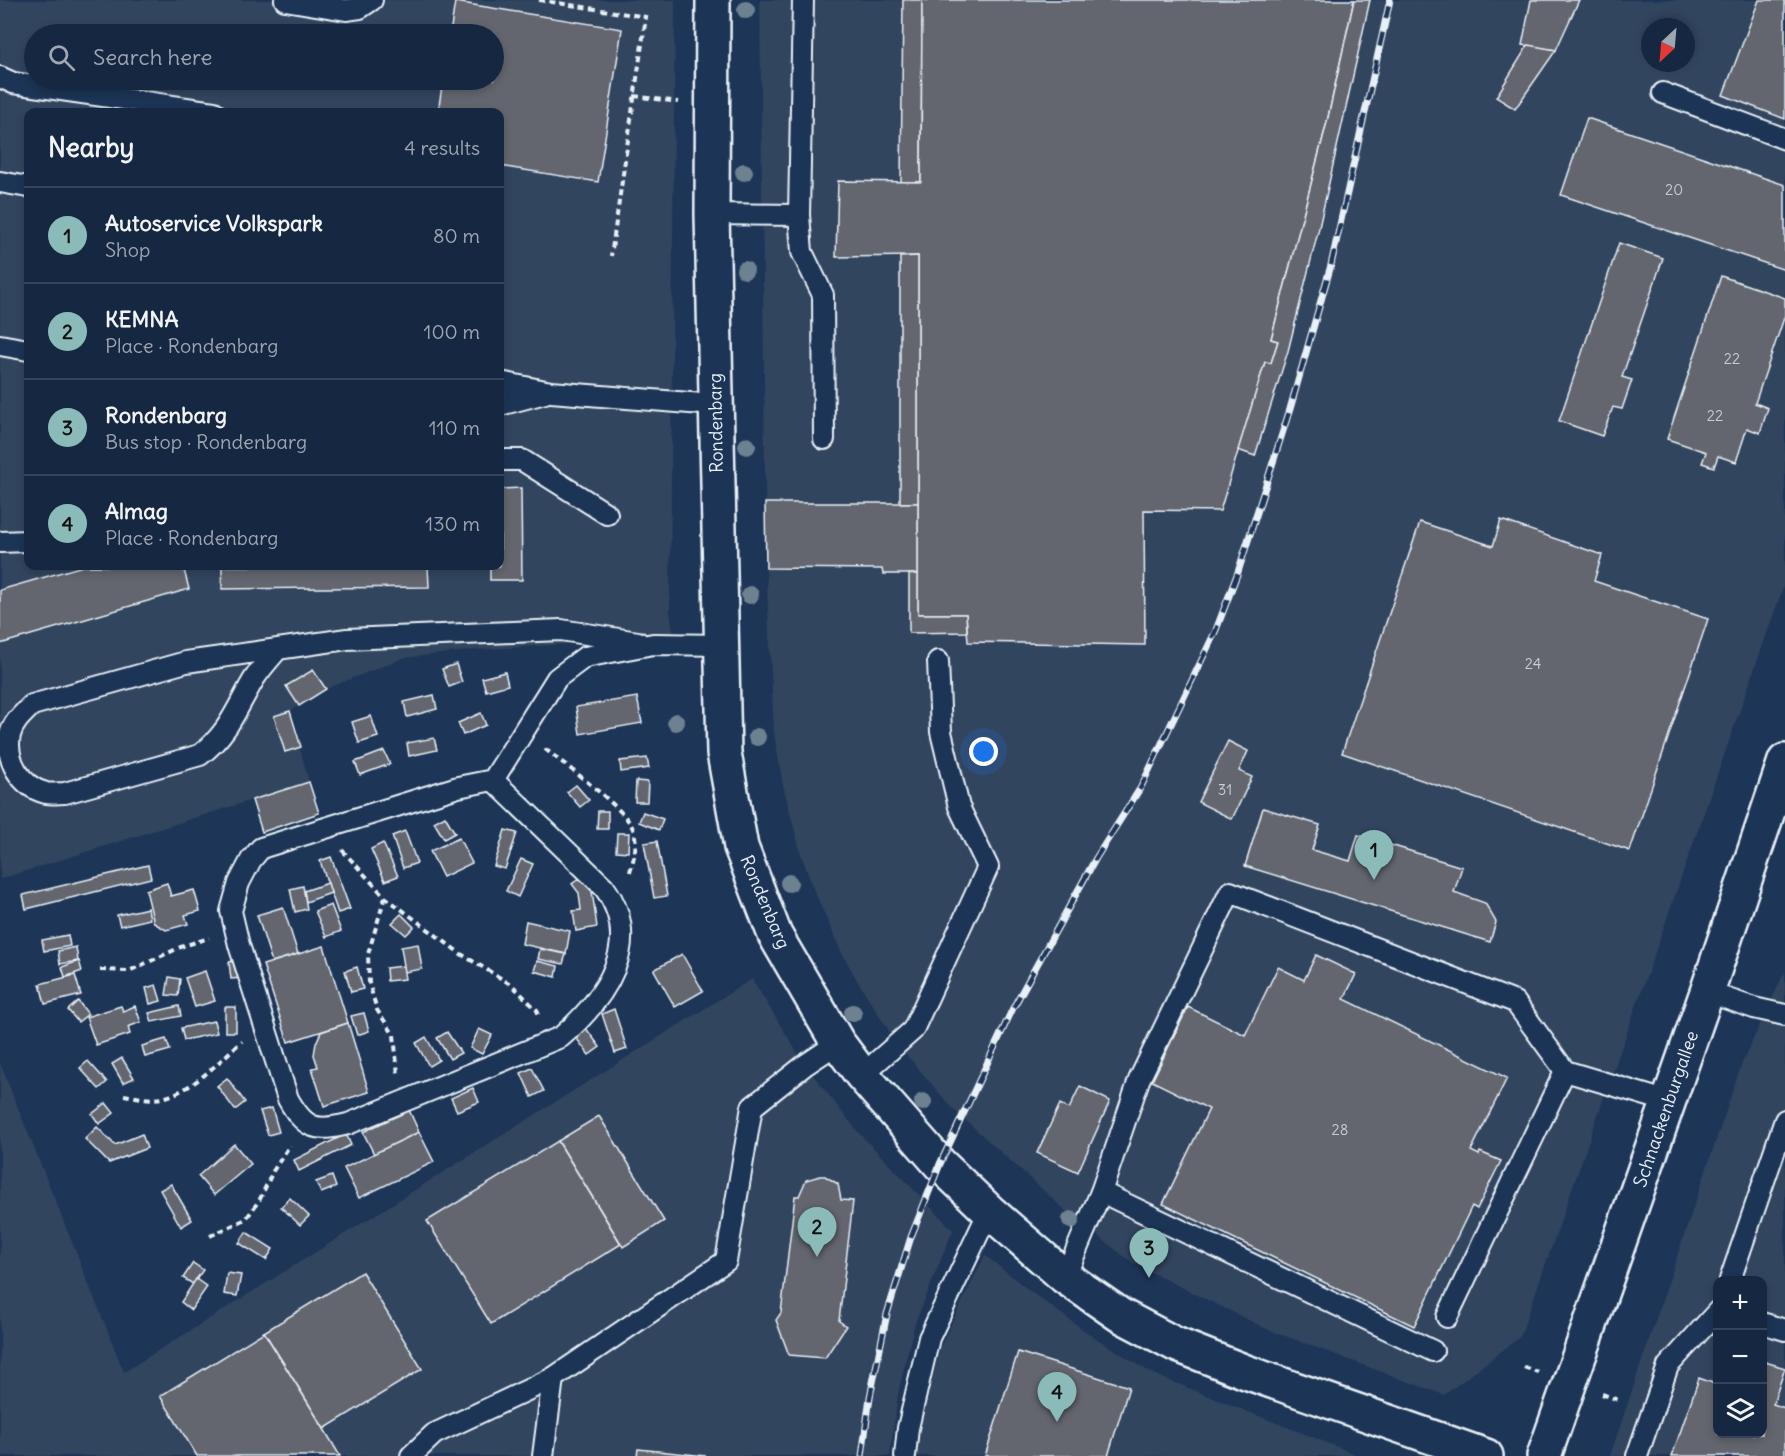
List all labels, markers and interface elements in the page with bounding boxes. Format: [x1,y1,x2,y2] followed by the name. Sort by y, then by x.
[1641,18,1695,72] north arrow
[24,24,504,90] search box
[45,41,78,74] icon: search
[93,43,212,71] text: Search here
[48,131,134,164] text: Nearby
[404,135,480,160] text: 4 results
[1665,180,1683,199] house number: 20
[105,209,323,237] text: Autoservice Volkspark
[64,223,71,248] text: 1
[433,223,480,248] text: 80 m
[105,237,150,262] text: Shop
[105,305,179,333] text: KEMNA
[62,319,73,344] text: 2
[423,319,480,344] text: 100 m
[105,333,278,358] text: Place · Rondenbarg
[1724,349,1740,368] house number: 22
[703,373,728,473] street label: Rondenbarg
[105,401,227,429] text: Rondenbarg
[1707,406,1723,425] house number: 22
[62,415,73,440] text: 3
[429,415,480,440] text: 110 m
[105,429,307,454] text: Bus stop · Rondenbarg
[105,497,168,525] text: Almag
[62,511,73,536] text: 4
[425,511,480,536] text: 130 m
[105,525,278,550] text: Place · Rondenbarg
[1525,654,1542,673] house number: 24
[969,737,998,766] your location
[1218,780,1232,799] house number: 31
[1354,830,1394,880] pin: 1
[735,851,796,952] street label: Rondenbarg
[1628,1028,1703,1190] street label: Schnackenburgallee
[1332,1120,1348,1139] house number: 28
[798,1208,836,1257] pin: 2
[1130,1228,1168,1278] pin: 3
[1713,1276,1767,1438] map controls
[1713,1276,1767,1330] button: +
[1713,1330,1767,1384] button: −
[1038,1372,1076,1422] pin: 4
[1713,1384,1767,1438] button: layers

